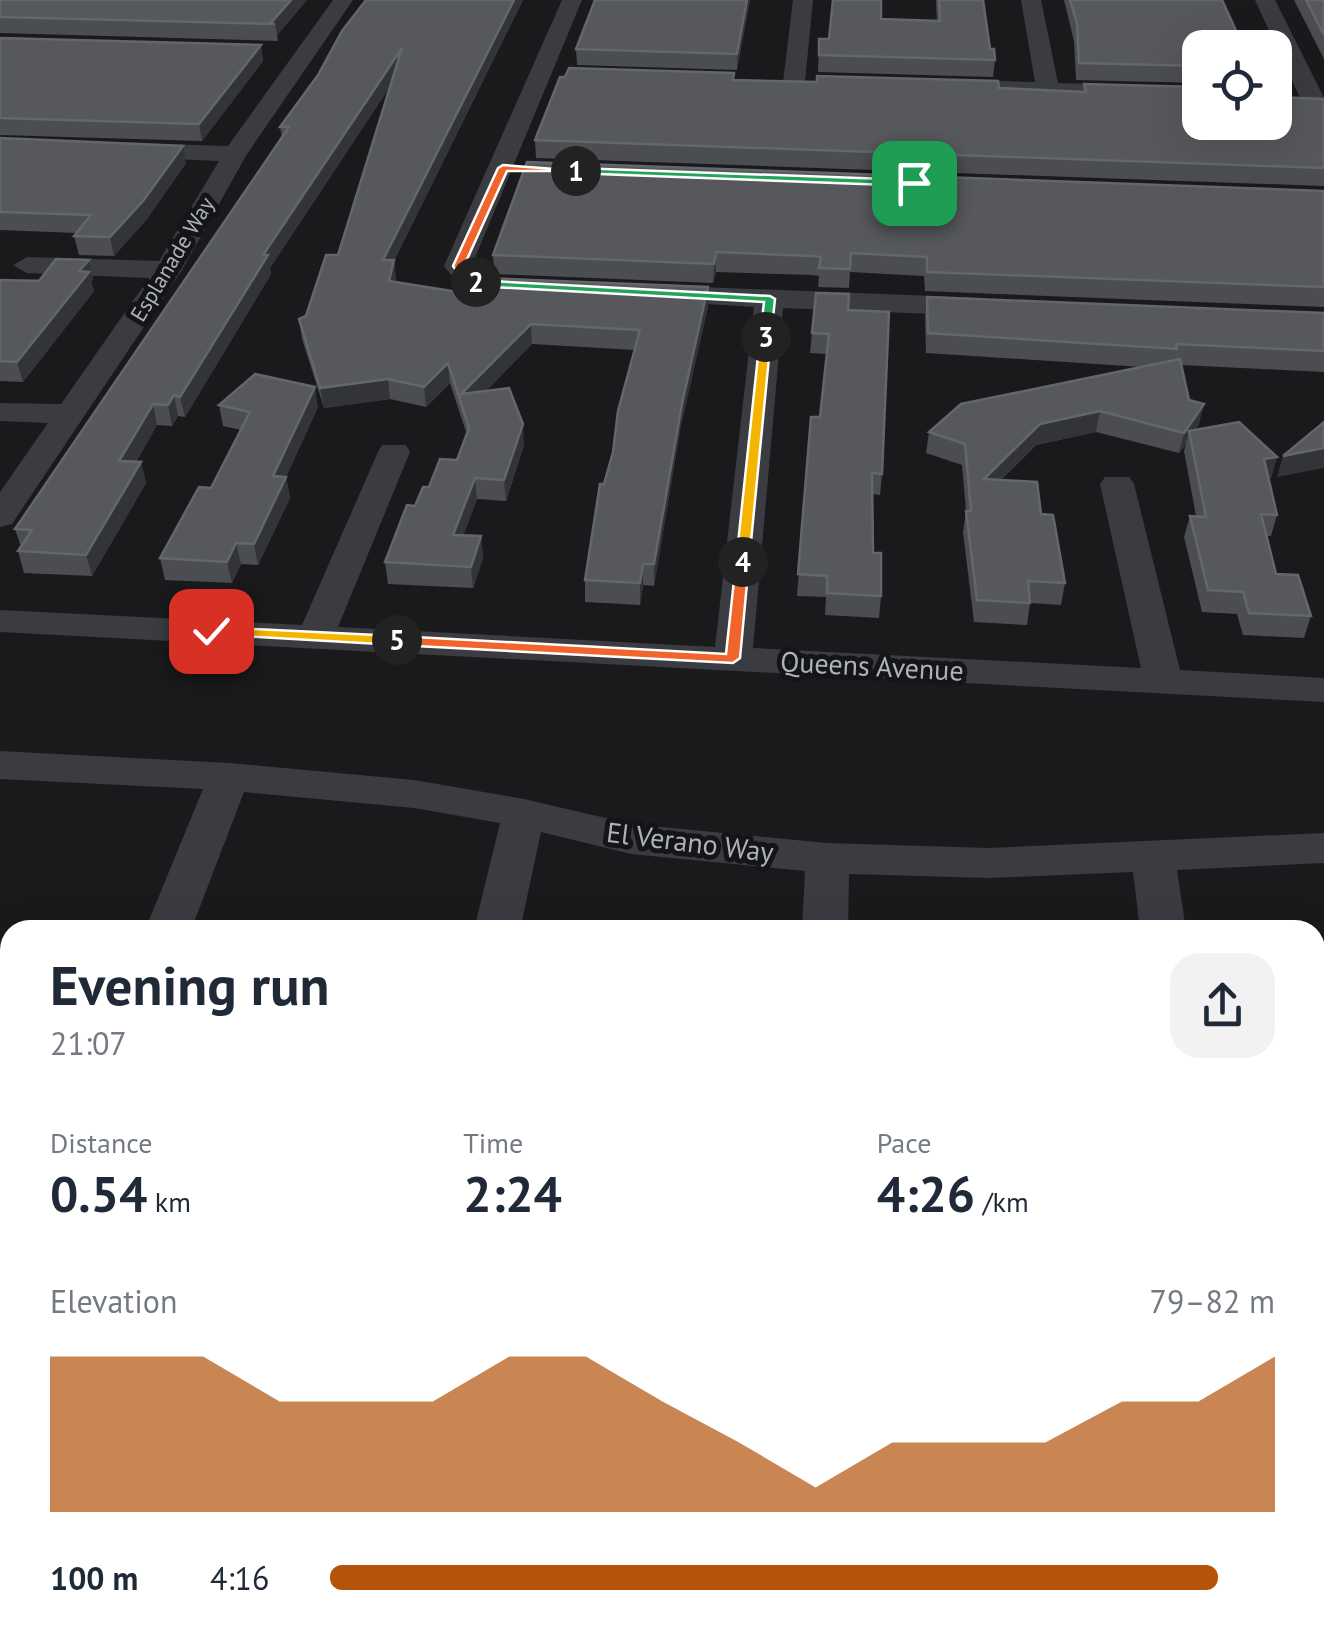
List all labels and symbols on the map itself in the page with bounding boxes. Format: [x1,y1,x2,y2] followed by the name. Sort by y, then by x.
[872,141,957,226] pin
[551,146,601,196] pin: 1
[124,191,220,326] street label: Esplanade Way
[451,257,501,307] pin: 2
[741,312,791,362] pin: 3
[718,537,768,587] pin: 4
[169,589,254,674] pin
[372,615,422,665] pin: 5
[779,642,965,689] street label: Queens Avenue
[604,813,776,870] street label: El Verano Way

